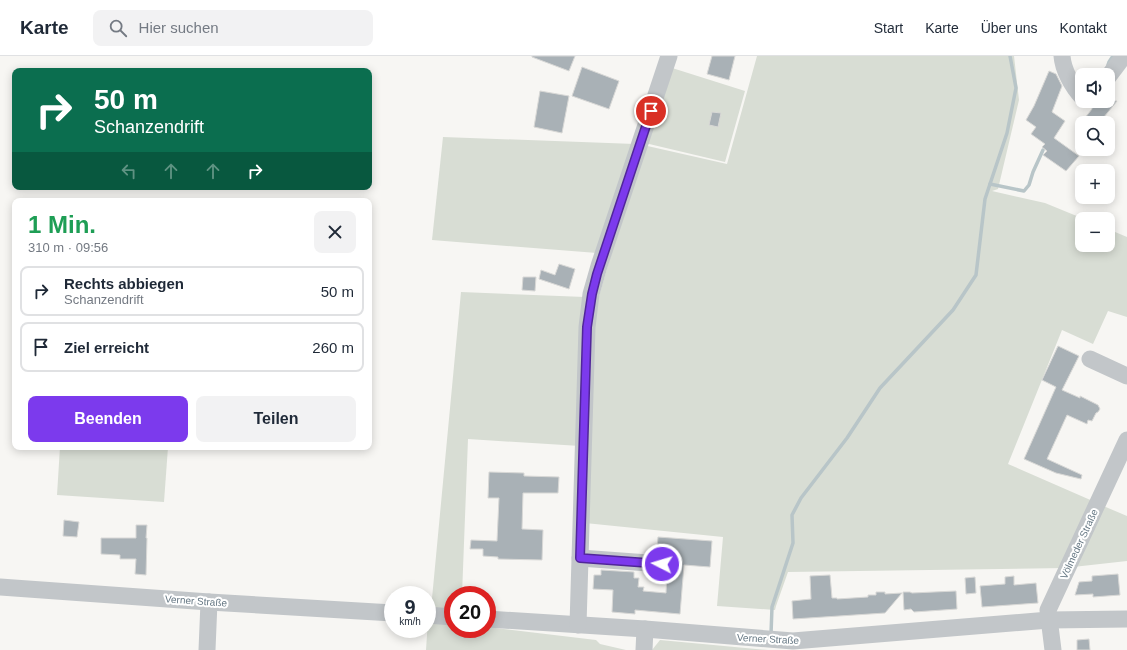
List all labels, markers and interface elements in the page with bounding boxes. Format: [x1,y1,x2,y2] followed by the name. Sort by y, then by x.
[93,10,373,46] search box
[20,17,69,38] text: Karte
[107,17,129,39] icon: search
[139,19,219,36] text: Hier suchen
[874,20,903,36] text: Start
[925,20,959,36] text: Karte
[981,20,1038,36] text: Über uns
[1060,20,1107,36] text: Kontakt
[1075,68,1115,252] map controls
[1075,68,1115,108] button: sound
[28,84,80,136] icon: right
[94,84,158,115] text: 50 m
[634,94,668,128] pin
[640,100,662,122] icon: arrive
[1075,116,1115,156] button: search
[94,117,204,137] text: Schanzendrift
[118,160,140,182] icon: left
[160,160,182,182] icon: ahead
[202,160,224,182] icon: ahead
[244,160,266,182] icon: right
[1075,164,1115,204] button: +
[28,211,96,238] text: 1 Min.
[314,211,356,253] button: close
[1075,212,1115,252] button: −
[28,240,108,255] text: 310 m · 09:56
[64,275,184,292] text: Rechts abbiegen
[30,280,52,302] icon: right
[321,283,354,300] text: 50 m
[64,292,144,307] text: Schanzendrift
[30,336,52,358] icon: arrive
[64,339,149,356] text: Ziel erreicht
[312,339,354,356] text: 260 m
[28,396,188,442] button: Beenden
[196,396,356,442] button: Teilen
[1058,507,1100,581] street label: Völmeder Straße
[641,543,683,585] position arrow
[444,586,496,638] speed limit sign: 20
[165,593,228,609] street label: Verner Straße
[404,596,416,618] text: 9
[399,616,421,627] text: km/h
[737,632,800,646] street label: Verner Straße

